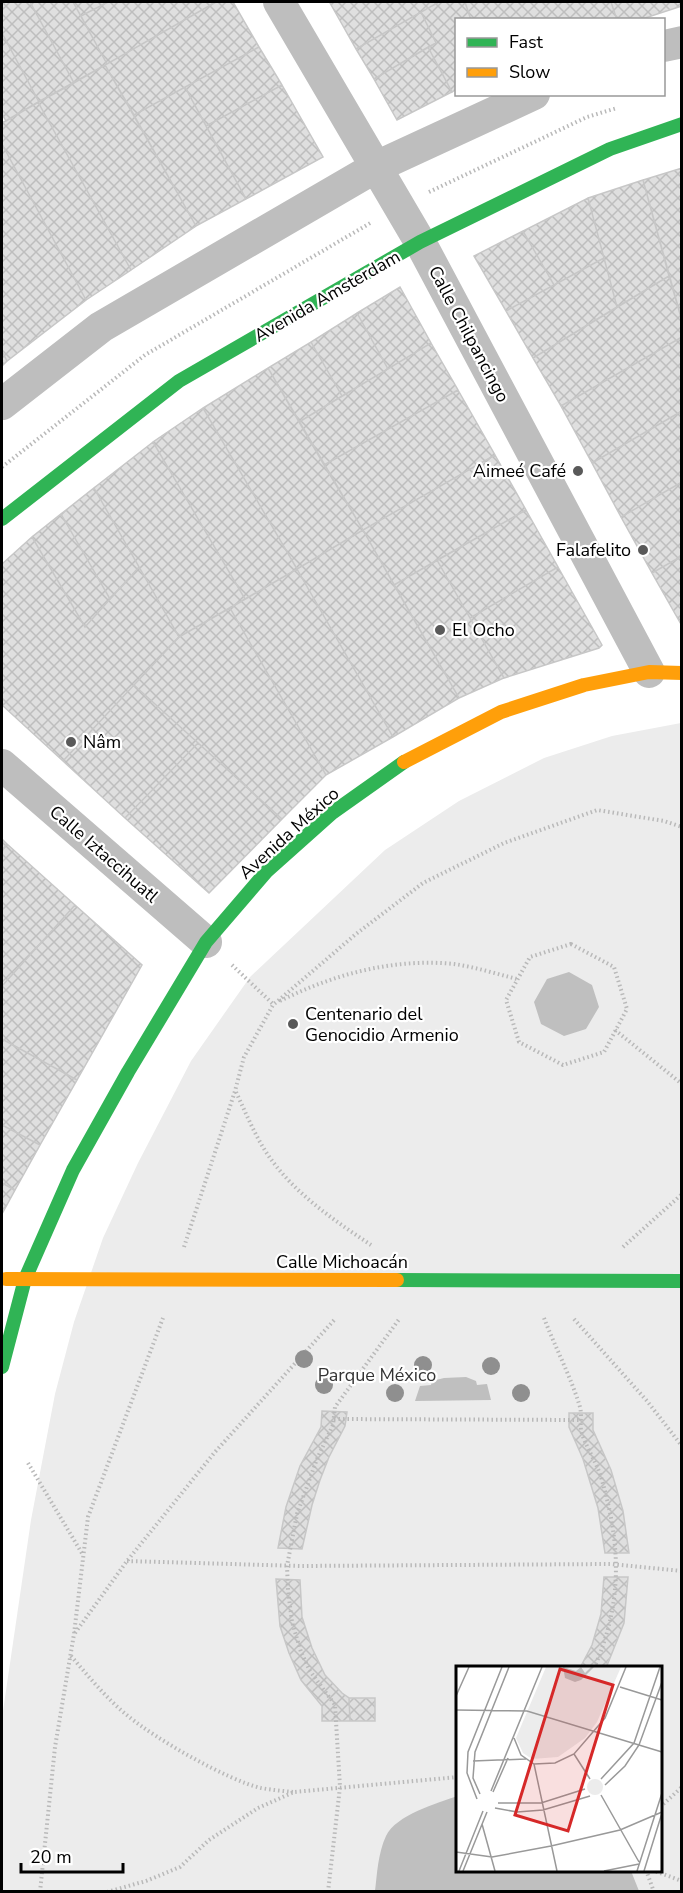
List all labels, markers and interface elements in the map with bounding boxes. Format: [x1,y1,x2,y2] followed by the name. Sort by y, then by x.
[455,18,665,96] legend
[509,30,544,54] text: Fast
[509,60,550,84] text: Slow
[250,244,404,348] street label: Avenida Amsterdam
[423,261,515,407] street label: Calle Chilpancingo
[473,459,566,483] place label: Aimeé Café
[571,464,585,478] marker: Aimeé Café
[556,538,631,562] place label: Falafelito
[636,543,650,557] marker: Falafelito
[452,618,515,642] place label: El Ocho
[433,623,447,637] marker: El Ocho
[83,730,121,754] place label: Nâm
[64,735,78,749] marker: Nâm
[234,782,344,884] street label: Avenida México
[44,800,164,908] street label: Calle Iztaccihuatl
[305,1002,459,1047] place label: Centenario del Genocidio Armenio
[286,1017,300,1031] marker: Centenario del Genocidio Armenio
[276,1250,408,1274] street label: Calle Michoacán
[318,1363,436,1387] park label: Parque México
[456,1666,662,1872] inset map
[21,1836,123,1874] scale bar
[30,1845,72,1869] text: 20 m

